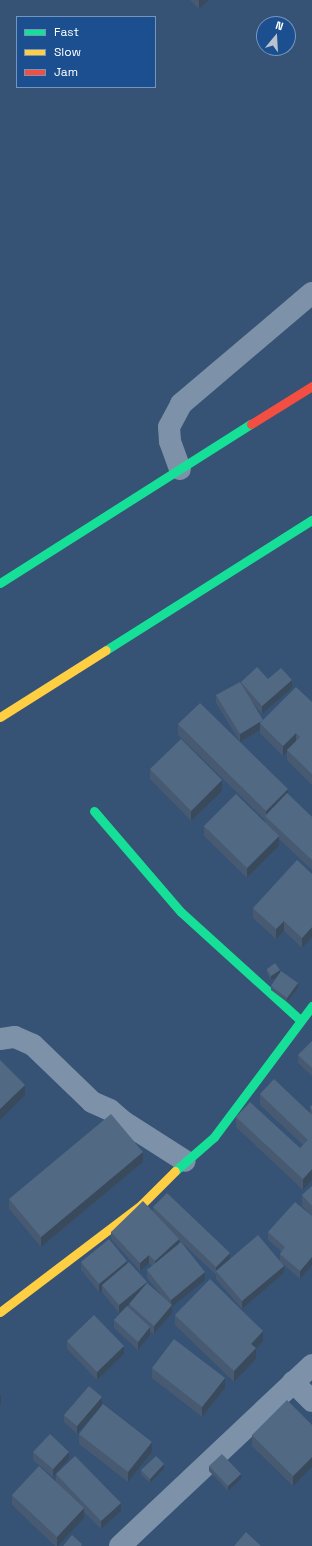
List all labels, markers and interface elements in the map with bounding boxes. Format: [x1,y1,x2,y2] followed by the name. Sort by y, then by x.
[16,16,156,88] legend
[256,16,296,56] north arrow
[274,18,285,33] text: N
[54,24,79,40] text: Fast
[54,44,81,60] text: Slow
[54,64,78,80] text: Jam

